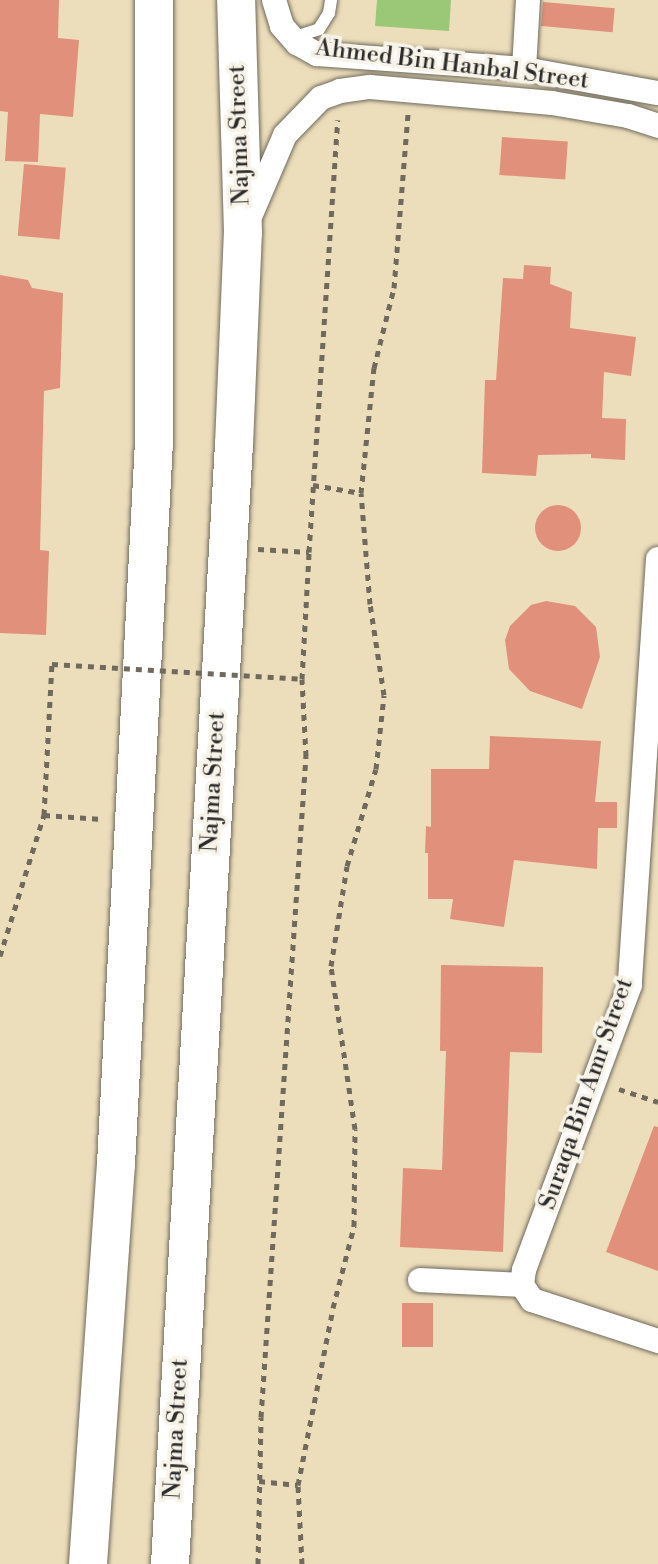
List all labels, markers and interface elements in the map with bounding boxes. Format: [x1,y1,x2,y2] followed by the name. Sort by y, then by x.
[314,34,590,96] street label: Ahmed Bin Hanbal Street
[223,64,257,206] street label: Najma Street
[196,711,232,853] street label: Najma Street
[534,974,640,1214] street label: Suraqa Bin Amr Street
[159,1358,195,1500] street label: Najma Street

